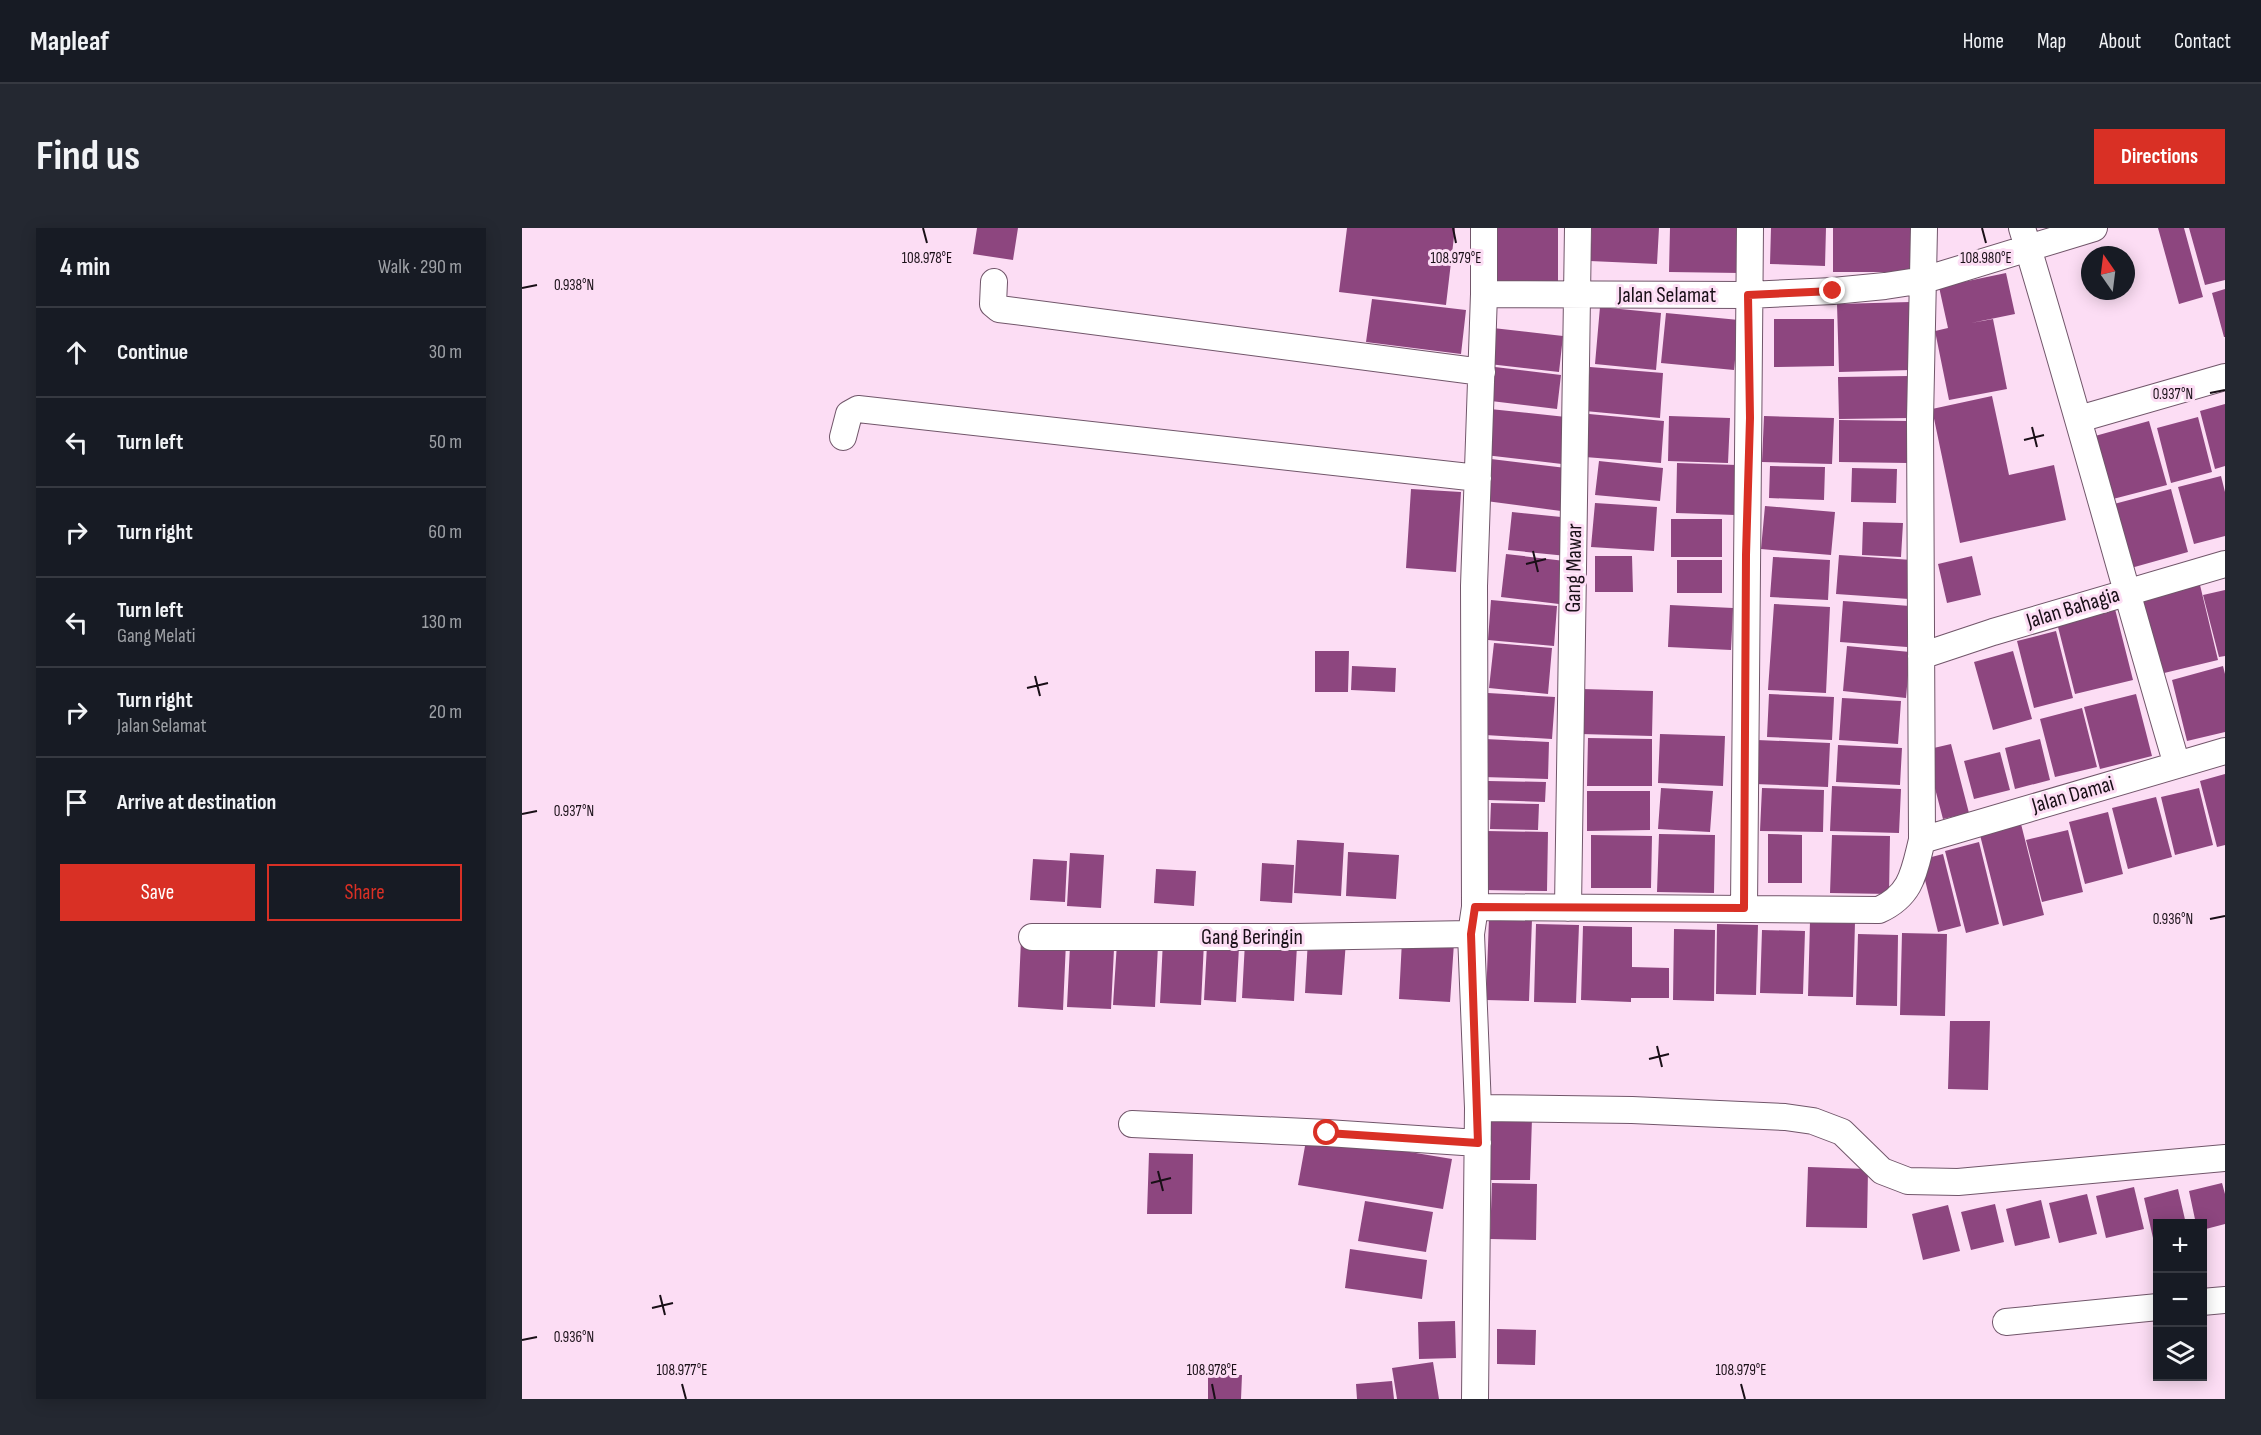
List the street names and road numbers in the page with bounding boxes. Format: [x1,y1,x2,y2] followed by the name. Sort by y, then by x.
[1617,282,1717,309] street label: Jalan Selamat
[1560,523,1588,613] street label: Gang Mawar
[2022,581,2123,635] street label: Jalan Bahagia
[2028,770,2117,820] street label: Jalan Damai
[1201,924,1303,951] street label: Gang Beringin

